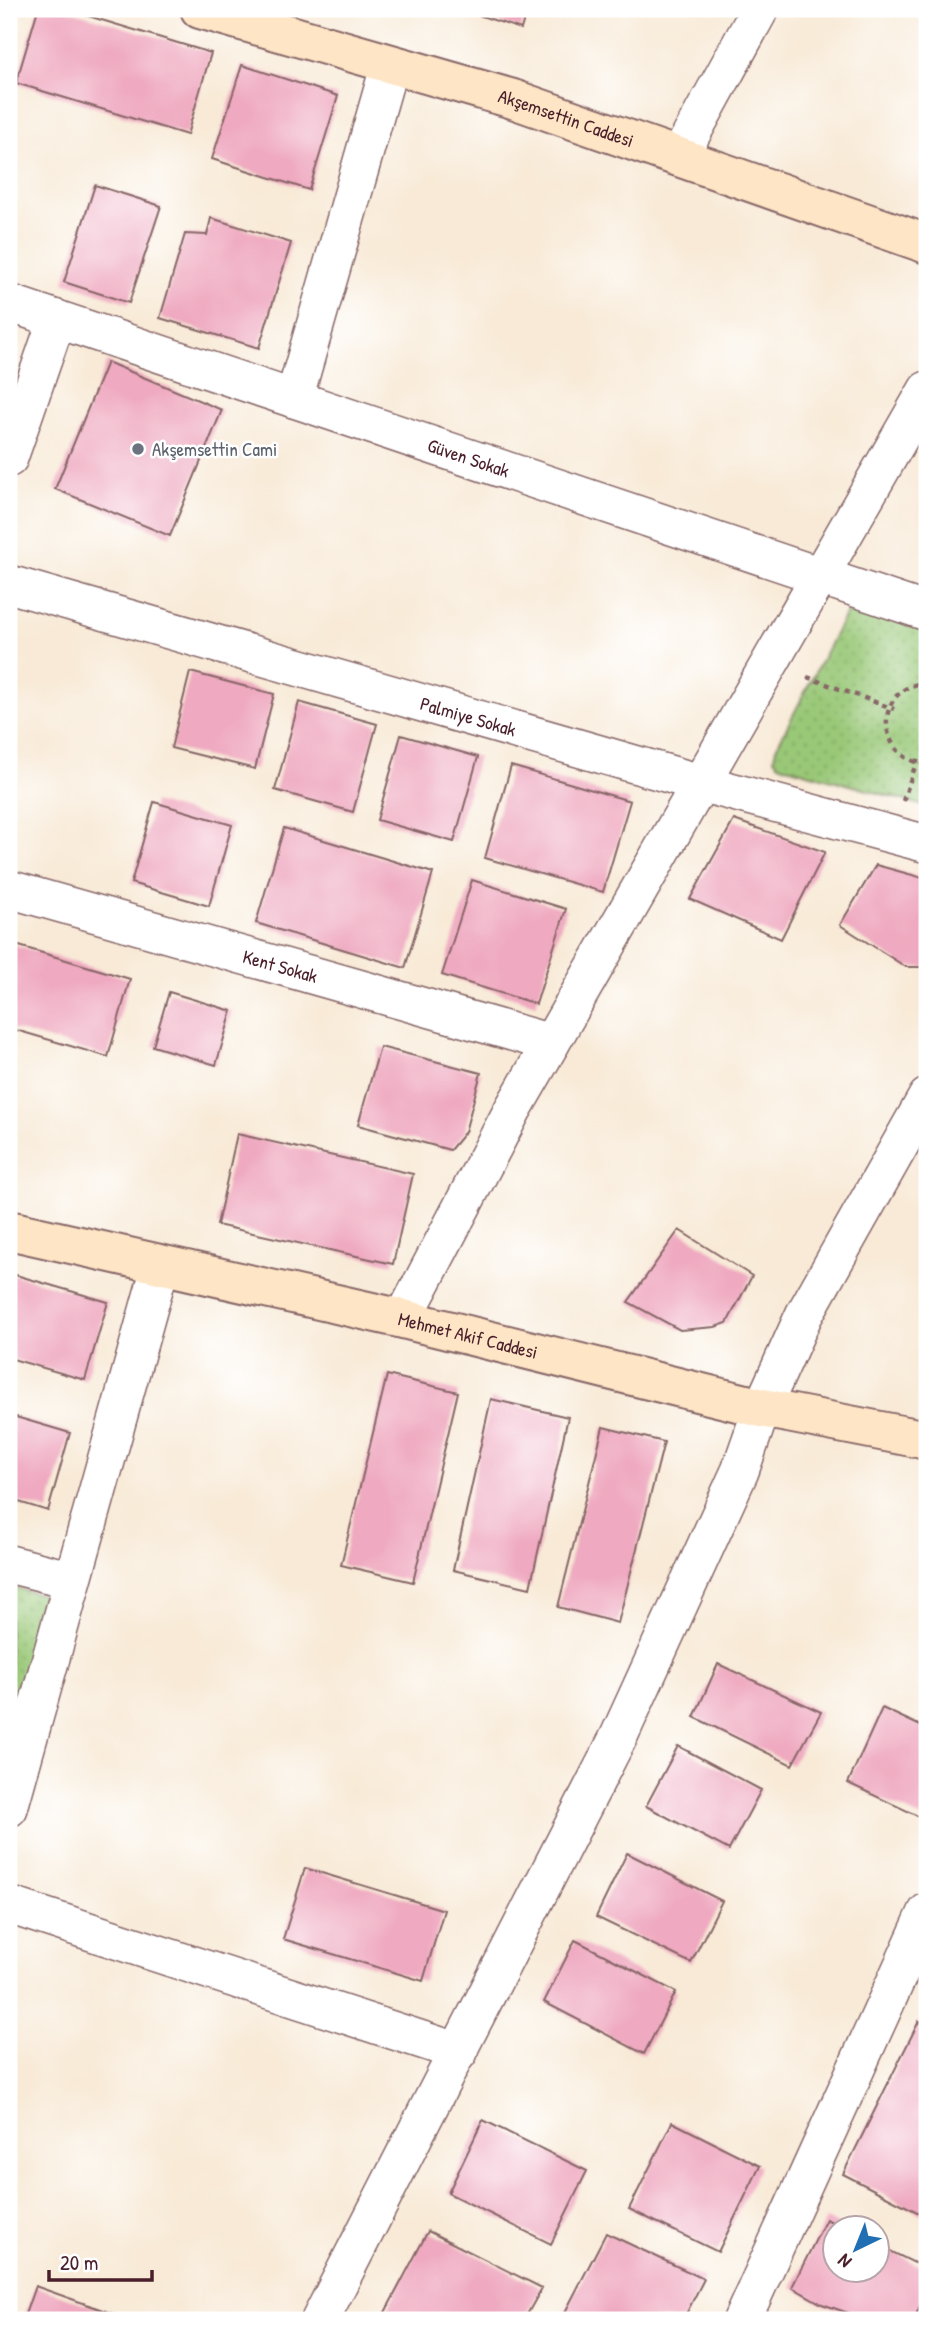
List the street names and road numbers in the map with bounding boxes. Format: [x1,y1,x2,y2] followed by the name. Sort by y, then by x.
[495,82,637,153] street label: Akşemsettin Caddesi
[424,432,513,484] street label: Güven Sokak
[417,690,519,742] street label: Palmiye Sokak
[240,943,321,989] street label: Kent Sokak
[396,1305,541,1365] street label: Mehmet Akif Caddesi

